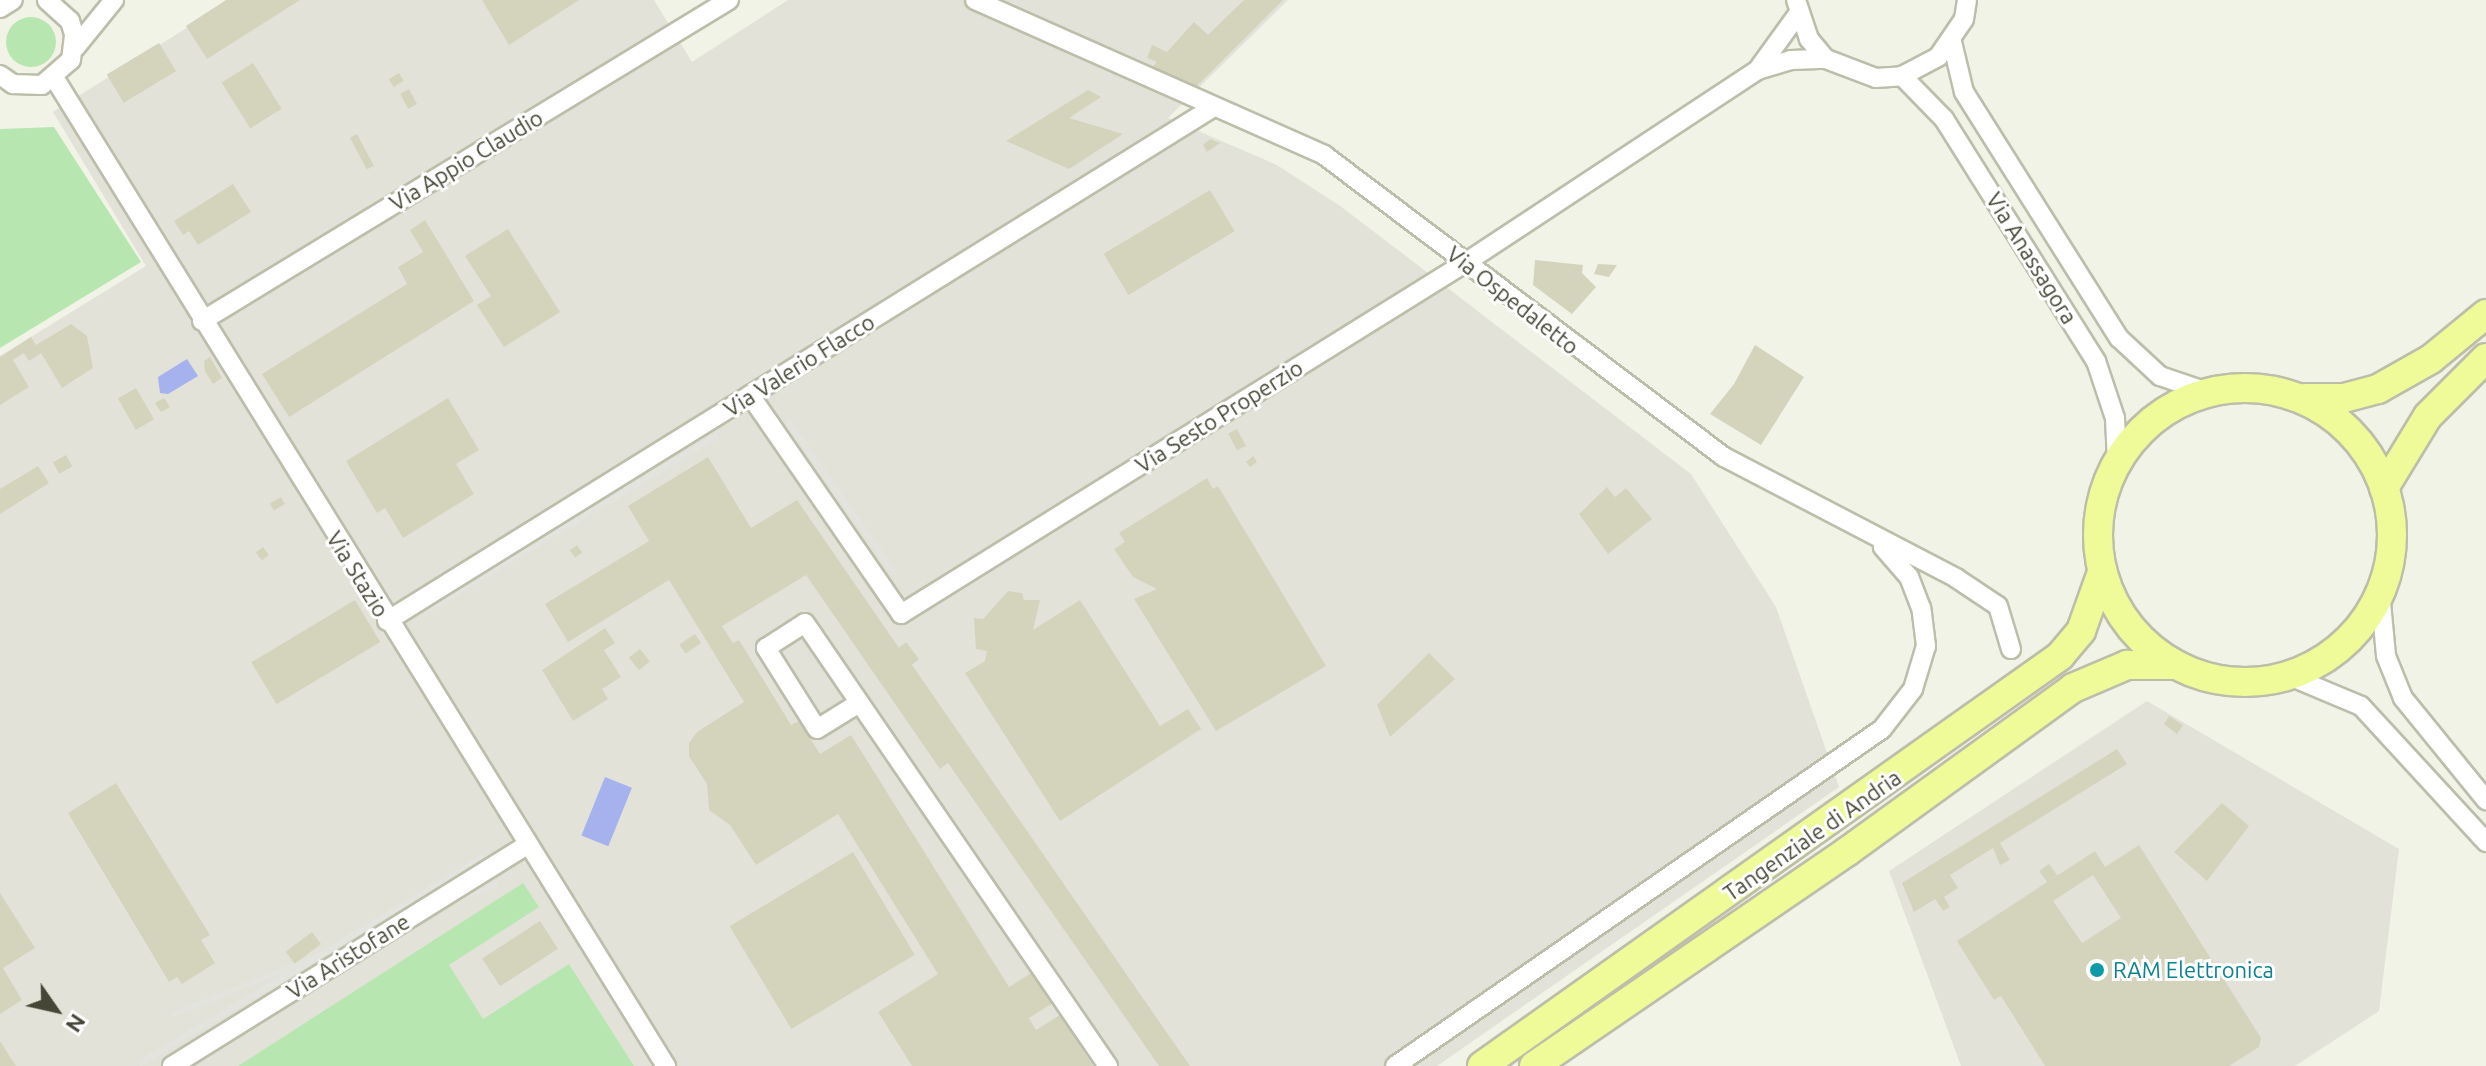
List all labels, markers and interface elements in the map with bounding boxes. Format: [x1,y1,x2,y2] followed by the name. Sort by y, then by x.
[385,104,547,216] street label: Via Appio Claudio
[1981,187,2083,329] street label: Via Anassagora
[1442,240,1584,360] street label: Via Ospedaletto
[719,308,879,422] street label: Via Valerio Flacco
[1131,354,1307,478] street label: Via Sesto Properzio
[321,526,395,622] street label: Via Stazio
[1718,764,1906,906] street label: Tangenziale di Andria
[282,908,414,1004] street label: Via Aristofane
[2113,957,2274,983] place label: RAM Elettronica
[2088,961,2106,979] marker: RAM Elettronica
[16,970,96,1050] north arrow
[61,1010,91,1037] text: N

